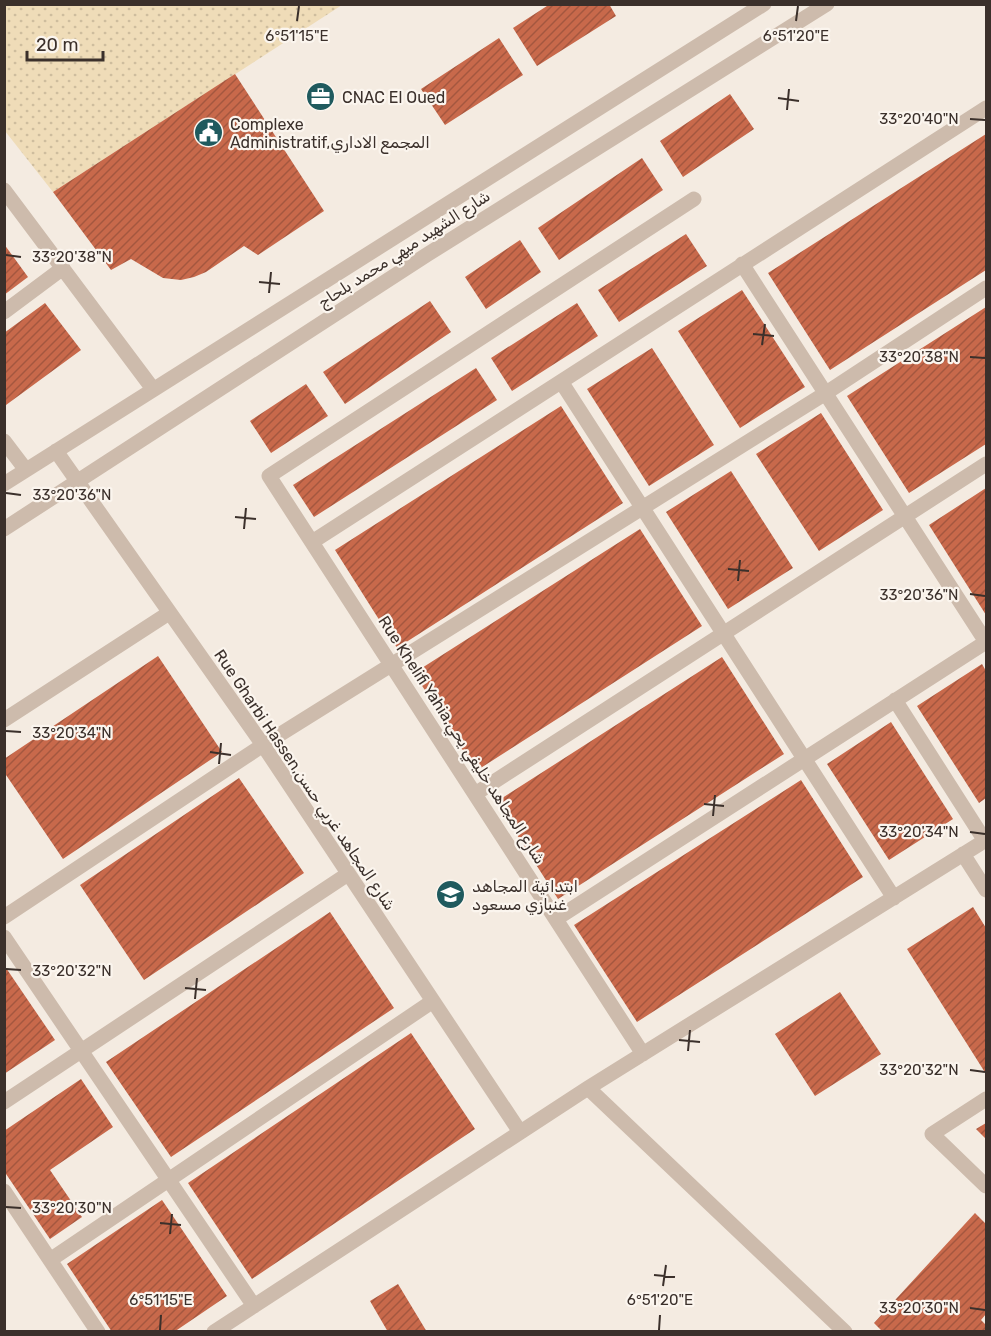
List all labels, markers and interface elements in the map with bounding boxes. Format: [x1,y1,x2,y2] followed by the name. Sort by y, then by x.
[27,24,104,62] scale bar
[265,27,329,45] text: 6°51'15"E
[763,27,829,45] text: 6°51'20"E
[36,34,78,56] text: 20 m
[305,81,337,113] office icon: CNAC El Oued
[342,88,445,107] place label: CNAC El Oued
[879,110,959,128] text: 33°20'40"N
[230,115,430,154] place label: Complexe Administratif,المجمع الاداري
[193,117,225,149] public building icon: Complexe Administratif,المجمع الاداري
[314,186,495,314] street label: شارع الشهيد ميهي محمد بلحاج
[32,248,112,266] text: 33°20'38"N
[879,348,959,366] text: 33°20'38"N
[32,486,112,504] text: 33°20'36"N
[879,586,959,604] text: 33°20'36"N
[372,612,549,869] street label: Rue Khelifi Yahia,شارع المجاهد خليفي يحي
[208,646,400,916] street label: Rue Gharbi Hassen,شارع المجاهد غربي حسن
[32,724,112,742] text: 33°20'34"N
[879,823,959,841] text: 33°20'34"N
[472,877,578,916] place label: ابتدائية المجاهد غنبازي مسعود
[435,879,467,911] school or university icon: ابتدائية المجاهد غنبازي مسعود
[32,962,112,980] text: 33°20'32"N
[879,1061,959,1079] text: 33°20'32"N
[32,1199,112,1217] text: 33°20'30"N
[129,1291,193,1309] text: 6°51'15"E
[627,1291,693,1309] text: 6°51'20"E
[879,1299,959,1317] text: 33°20'30"N

